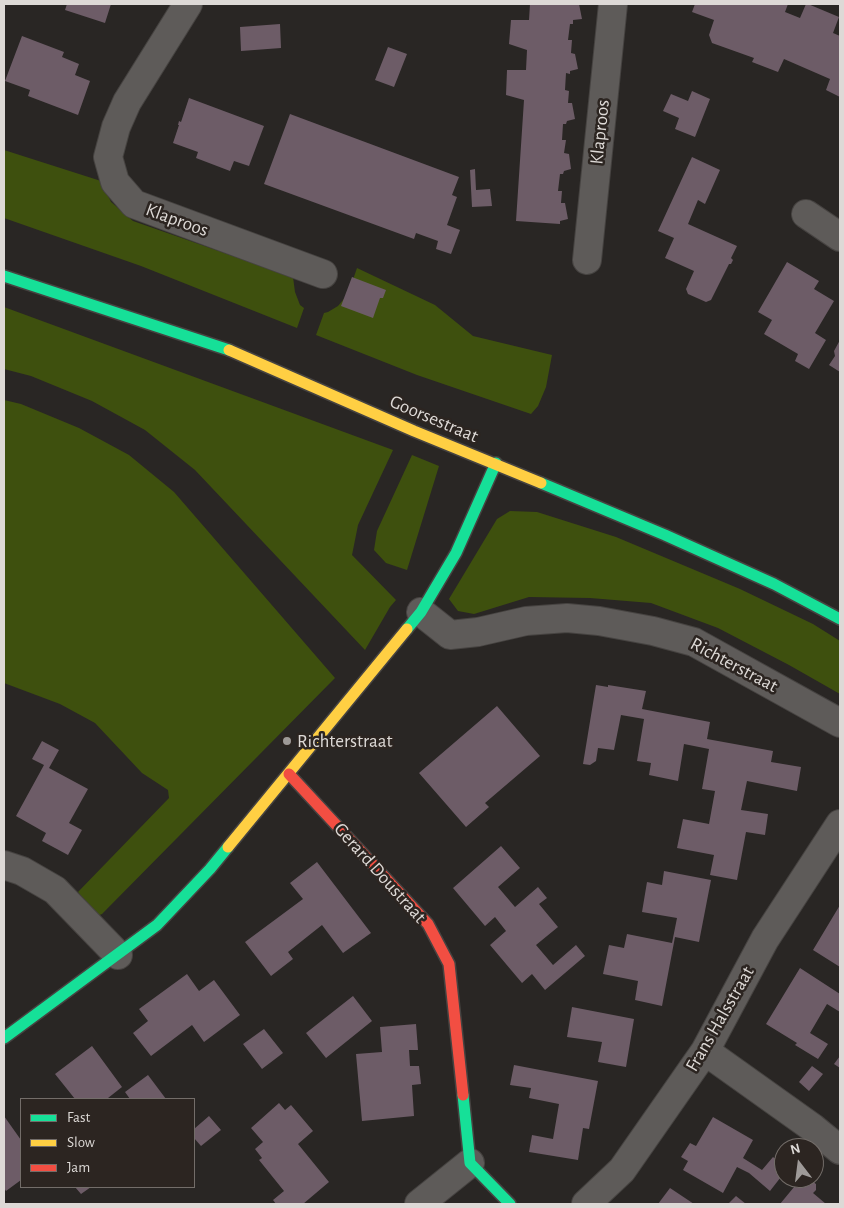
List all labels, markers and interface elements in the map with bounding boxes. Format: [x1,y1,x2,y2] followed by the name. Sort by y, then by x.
[585,98,615,166] street label: Klaproos
[142,198,212,242] street label: Klaproos
[386,390,482,448] street label: Goorsestraat
[686,632,782,698] street label: Richterstraat
[297,730,393,752] place label: Richterstraat
[281,735,293,747] marker: Richterstraat
[329,818,431,928] street label: Gerard Doustraat
[681,962,759,1076] street label: Frans Halsstraat
[20,1098,195,1188] legend
[67,1110,90,1125] text: Fast
[67,1135,95,1150] text: Slow
[774,1138,824,1188] north arrow
[789,1141,802,1158] text: N
[67,1160,90,1175] text: Jam

